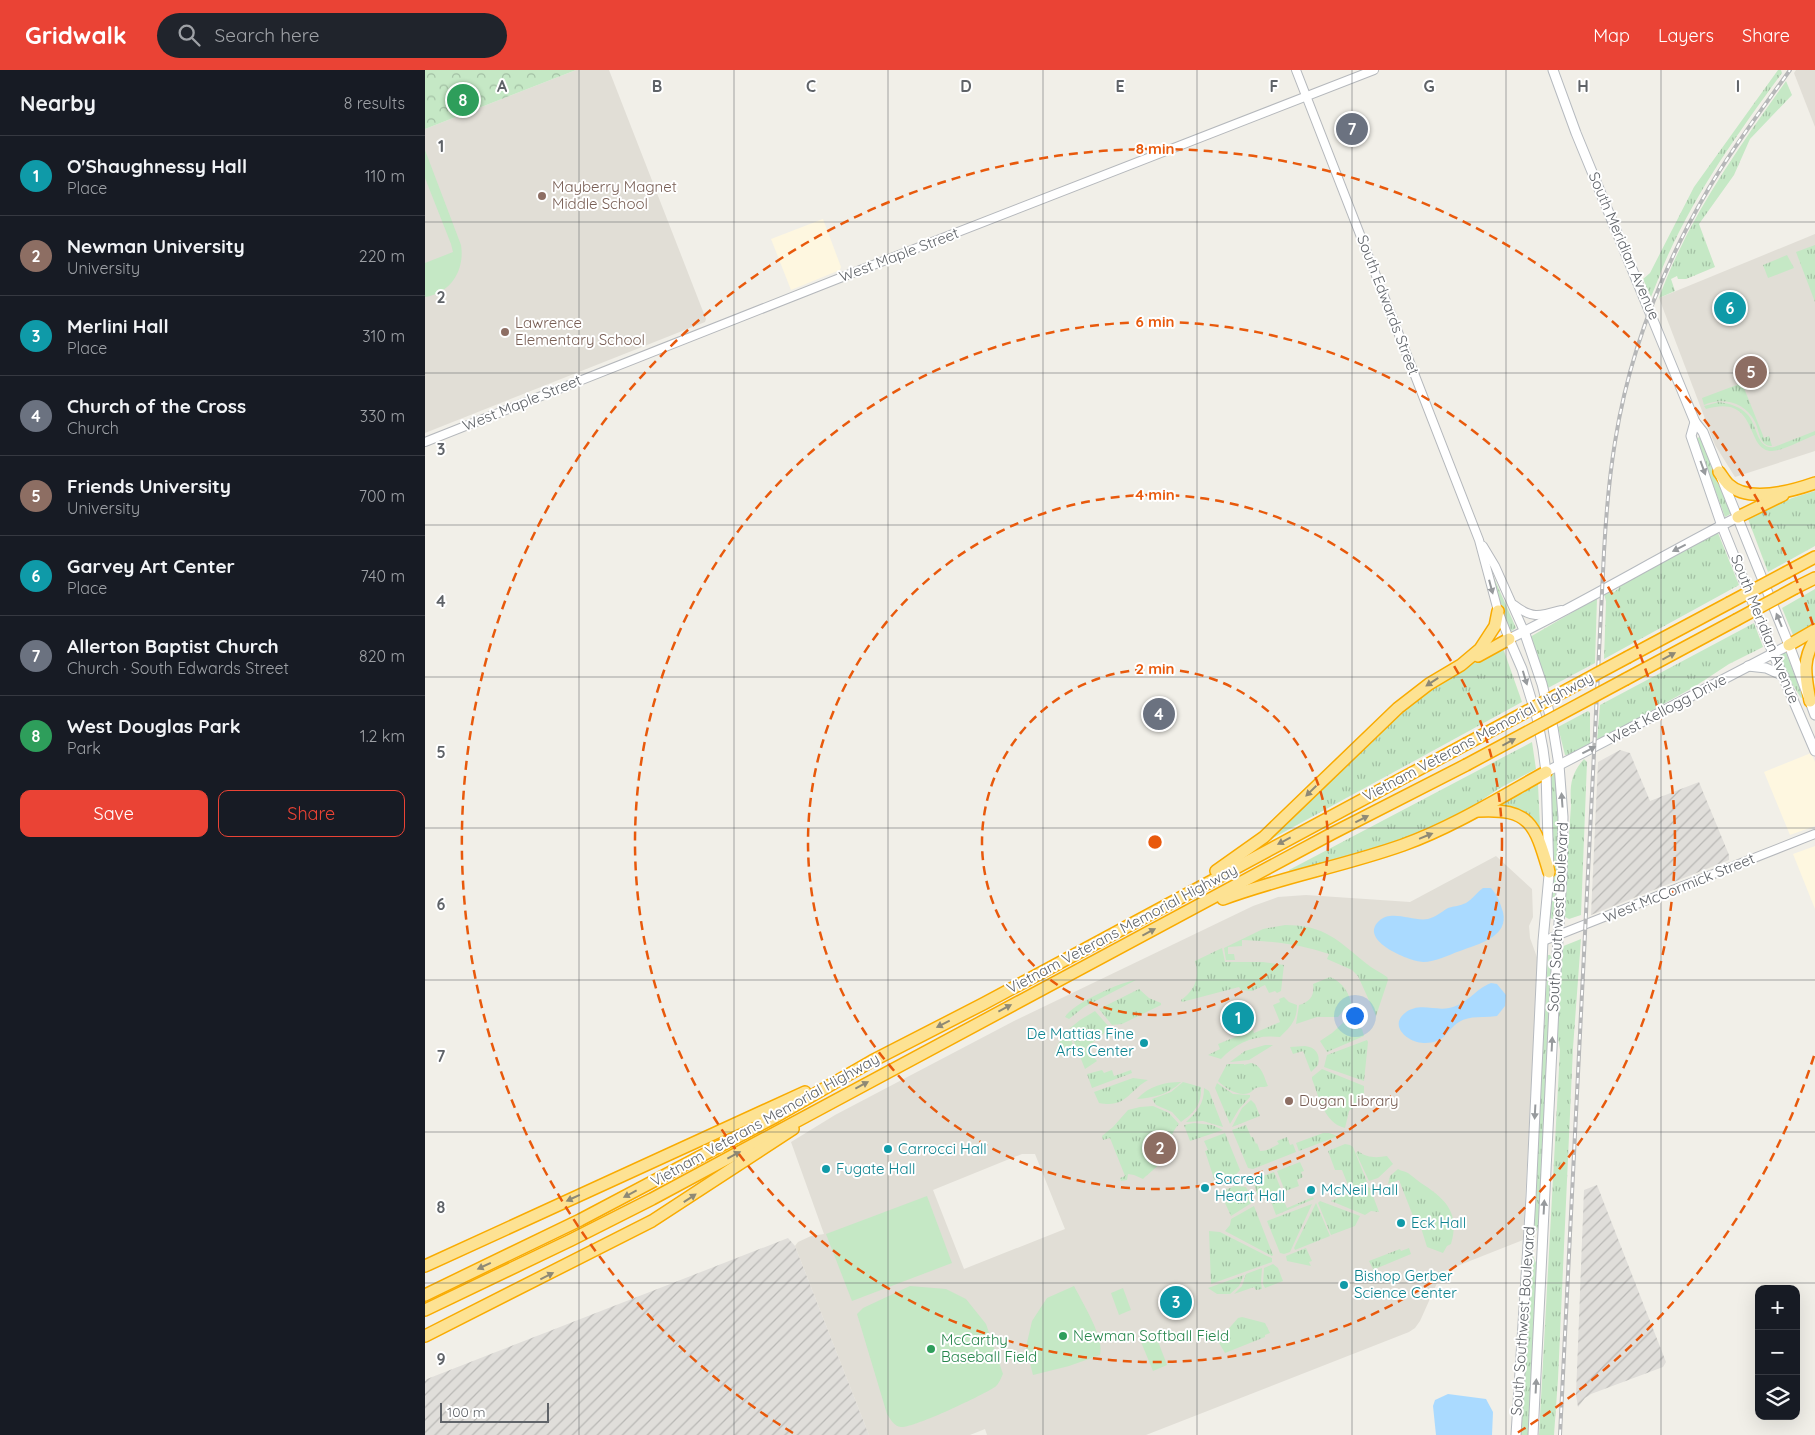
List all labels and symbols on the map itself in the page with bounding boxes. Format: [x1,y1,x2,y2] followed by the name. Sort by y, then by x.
[497,76,508,96] text: A
[652,76,662,96] text: B
[806,76,816,96] text: C
[960,76,972,96] text: D
[1115,76,1125,96] text: E
[1270,76,1279,96] text: F
[1423,76,1435,96] text: G
[1577,76,1589,96] text: H
[1736,76,1740,96] text: I
[447,81,479,119] pin: 8
[1336,110,1368,148] pin: 7
[438,136,444,156] text: 1
[1136,139,1174,158] text: 8 min
[1585,169,1664,323] street label: South Meridian Avenue
[552,177,677,213] place label: Mayberry Magnet Middle School
[536,190,548,202] marker: Mayberry Magnet Middle School
[836,223,961,286] street label: West Maple Street
[1353,232,1424,377] street label: South Edwards Street
[436,287,446,307] text: 2
[1714,289,1746,327] pin: 6
[1136,312,1174,331] text: 6 min
[515,313,645,349] place label: Lawrence Elementary School
[499,326,511,338] marker: Lawrence Elementary School
[1735,353,1767,391] pin: 5
[460,370,584,435] street label: West Maple Street
[437,439,445,459] text: 3
[1700,461,1707,476] one-way arrow
[1135,485,1175,504] text: 4 min
[1672,544,1686,552] one-way arrow
[1727,552,1804,706] street label: South Meridian Avenue
[1488,580,1496,595] one-way arrow
[436,591,446,611] text: 4
[1775,612,1783,627] one-way arrow
[1662,652,1677,660] one-way arrow
[1135,659,1175,678] text: 2 min
[1359,668,1596,806] street label: Vietnam Veterans Memorial Highway
[1604,669,1729,748] street label: West Kellogg Drive
[1521,670,1529,685] one-way arrow
[1425,678,1438,687] one-way arrow
[1143,695,1175,733] pin: 4
[1502,738,1516,746] one-way arrow
[436,742,446,762] text: 5
[1582,746,1596,754] one-way arrow
[1306,785,1318,797] one-way arrow
[1557,791,1565,807] one-way arrow
[1354,815,1369,823] one-way arrow
[1543,822,1572,1012] street label: South Southwest Boulevard
[1418,832,1433,839] one-way arrow
[1146,833,1164,851] centre of rings
[1278,837,1291,846] one-way arrow
[1600,848,1757,927] street label: West McCormick Street
[1003,860,1240,998] street label: Vietnam Veterans Memorial Highway
[437,894,446,914] text: 6
[1141,928,1156,936] one-way arrow
[1222,999,1254,1037] pin: 1
[1342,1003,1368,1029] your location
[998,1004,1012,1013] one-way arrow
[936,1020,951,1028] one-way arrow
[1027,1024,1134,1060] place label: De Mattias Fine Arts Center
[1549,1036,1557,1052] one-way arrow
[1138,1037,1150,1049] marker: De Mattias Fine Arts Center
[437,1046,446,1066] text: 7
[647,1049,882,1191] street label: Vietnam Veterans Memorial Highway
[855,1081,869,1090] one-way arrow
[1299,1091,1399,1110] place label: Dugan Library
[1283,1095,1295,1107] marker: Dugan Library
[1531,1104,1539,1120] one-way arrow
[1144,1129,1176,1167] pin: 2
[898,1139,987,1158] place label: Carrocci Hall
[882,1143,894,1155] marker: Carrocci Hall
[728,1150,741,1159] one-way arrow
[836,1159,915,1178] place label: Fugate Hall
[820,1163,832,1175] marker: Fugate Hall
[1215,1169,1285,1205] place label: Sacred Heart Hall
[1321,1180,1398,1199] place label: McNeil Hall
[1199,1182,1211,1194] marker: Sacred Heart Hall
[1305,1184,1317,1196] marker: McNeil Hall
[623,1189,636,1198] one-way arrow
[683,1193,696,1203] one-way arrow
[566,1194,581,1203] one-way arrow
[437,1197,446,1217] text: 8
[1541,1198,1549,1214] one-way arrow
[1411,1213,1466,1232] place label: Eck Hall
[1395,1217,1407,1229] marker: Eck Hall
[1506,1226,1539,1416] street label: South Southwest Boulevard
[477,1262,492,1271] one-way arrow
[1354,1266,1457,1302] place label: Bishop Gerber Science Center
[540,1272,554,1280] one-way arrow
[1338,1279,1350,1291] marker: Bishop Gerber Science Center
[1160,1283,1192,1321] pin: 3
[1073,1326,1229,1345] place label: Newman Softball Field
[941,1330,1037,1366] place label: McCarthy Baseball Field
[1057,1330,1069,1342] marker: Newman Softball Field
[925,1343,937,1355] marker: McCarthy Baseball Field
[436,1349,446,1369] text: 9
[1532,1378,1540,1394] one-way arrow
[440,1400,549,1423] scale bar

